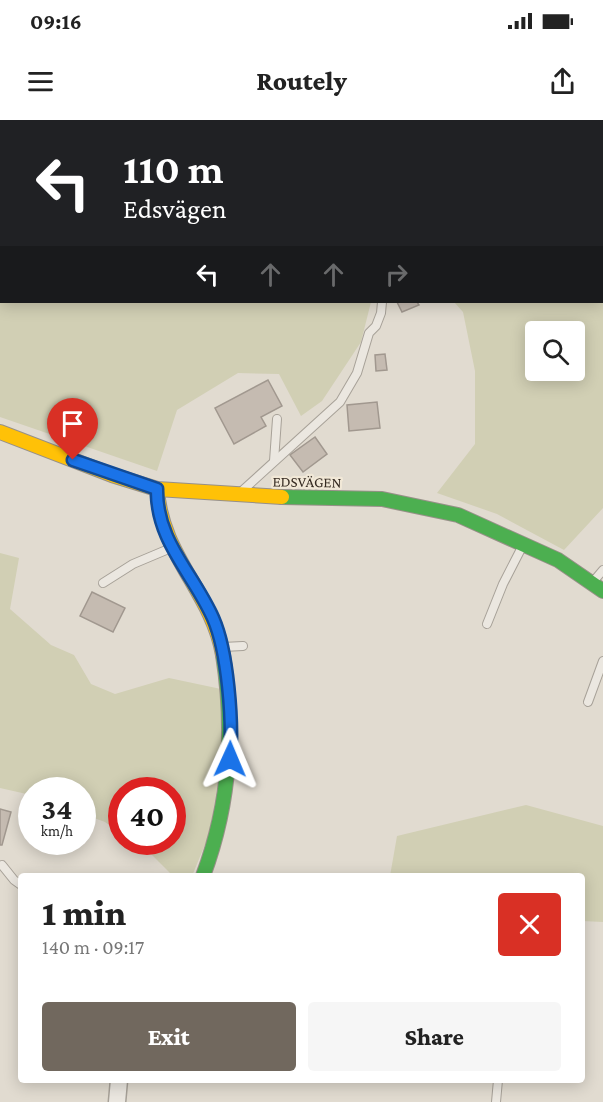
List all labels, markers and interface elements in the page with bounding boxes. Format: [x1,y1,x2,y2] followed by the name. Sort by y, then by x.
[30,9,82,34] text: 09:16
[24,65,57,98] icon: menu
[546,65,579,98] icon: share
[256,66,347,96] text: Routely
[24,144,102,222] icon: left
[123,145,224,192] text: 110 m
[123,194,226,224] text: Edsvägen
[191,258,224,291] icon: left
[254,258,287,291] icon: ahead
[317,258,350,291] icon: ahead
[380,258,413,291] icon: right
[525,321,585,381] map controls
[525,321,585,381] button: search
[47,398,98,460] pin
[56,407,89,440] icon: arrive
[272,473,342,491] street label: EDSVÄGEN
[198,727,262,791] position arrow
[108,777,186,855] speed limit sign: 40
[42,792,72,825] text: 34
[41,823,73,839] text: km/h
[42,893,126,933] text: 1 min
[498,893,561,956] button: close
[42,936,144,958] text: 140 m · 09:17
[42,1002,296,1071] button: Exit
[308,1002,561,1071] button: Share

